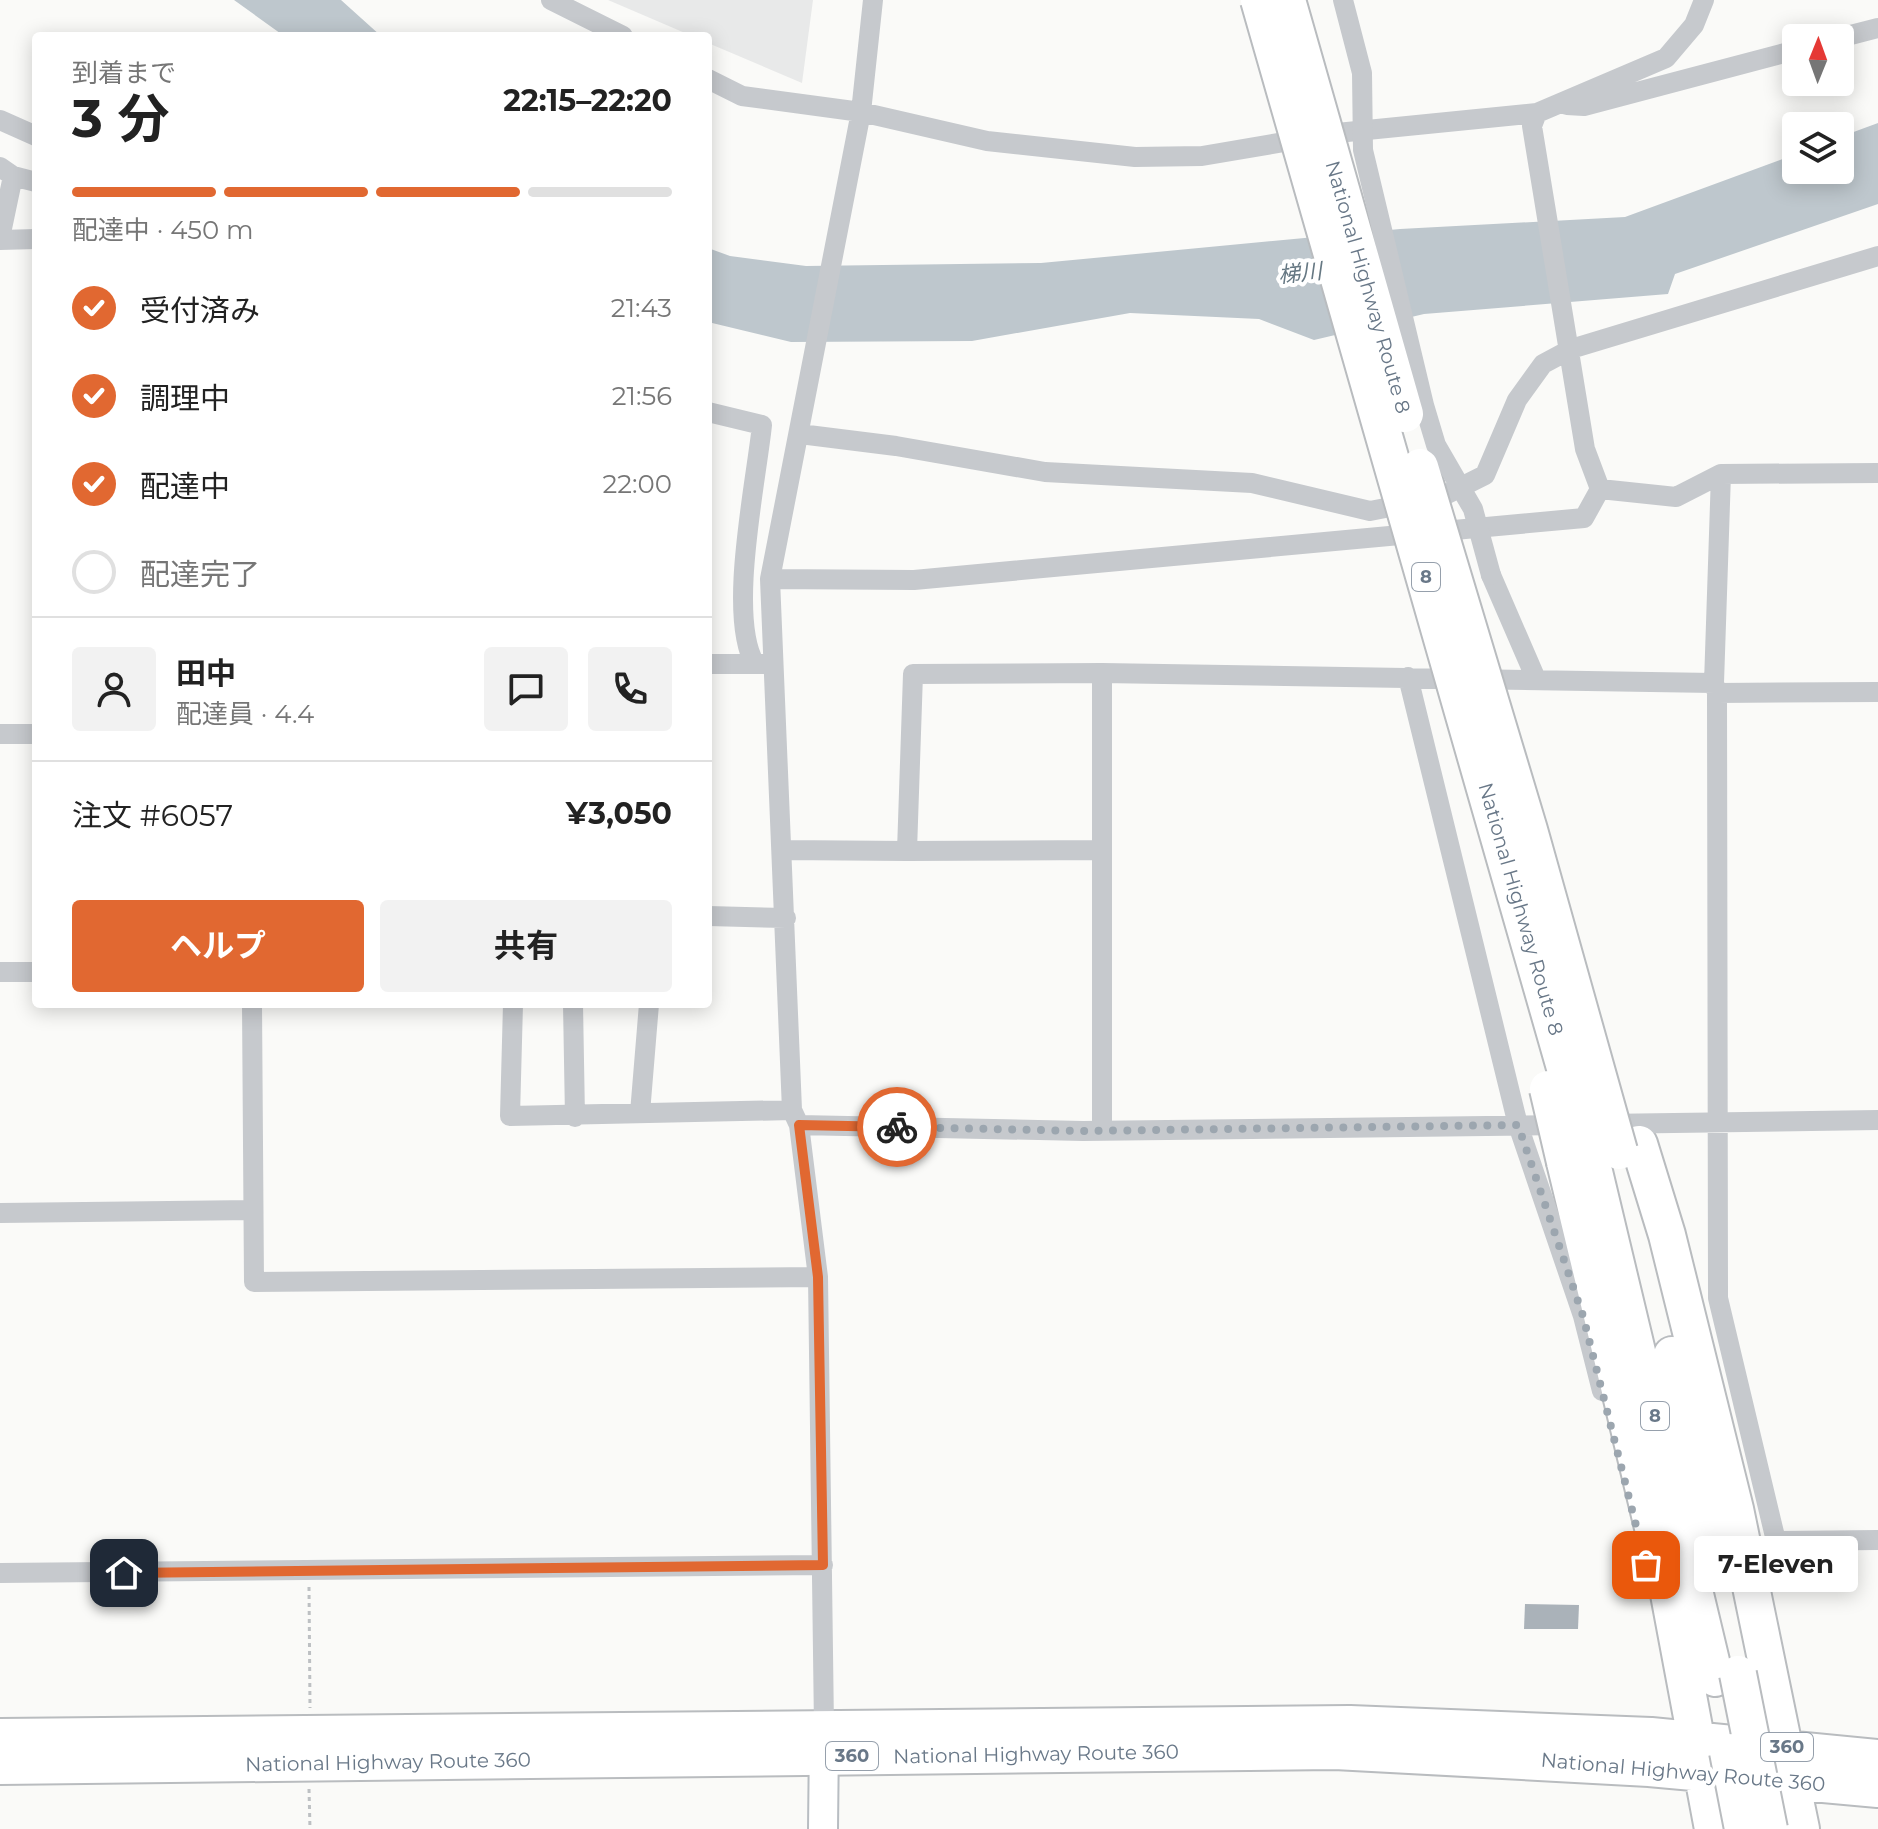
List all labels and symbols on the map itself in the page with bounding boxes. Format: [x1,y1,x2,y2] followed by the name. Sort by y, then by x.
[1782,24,1854,96] north arrow
[1320,158,1416,416] street label: National Highway Route 8
[1277,257,1325,289] water label: 梯川
[1412,563,1440,591] road number: 8
[1473,780,1569,1038] street label: National Highway Route 8
[857,1087,937,1167] courier
[1641,1402,1669,1430] road number: 8
[1612,1531,1680,1599] pin
[1694,1537,1858,1593] callout: 7-Eleven
[90,1539,158,1607] pin
[1761,1733,1813,1761] road number: 360
[893,1740,1179,1768] street label: National Highway Route 360
[826,1742,878,1770] road number: 360
[245,1748,531,1776] street label: National Highway Route 360
[1540,1748,1826,1796] street label: National Highway Route 360

